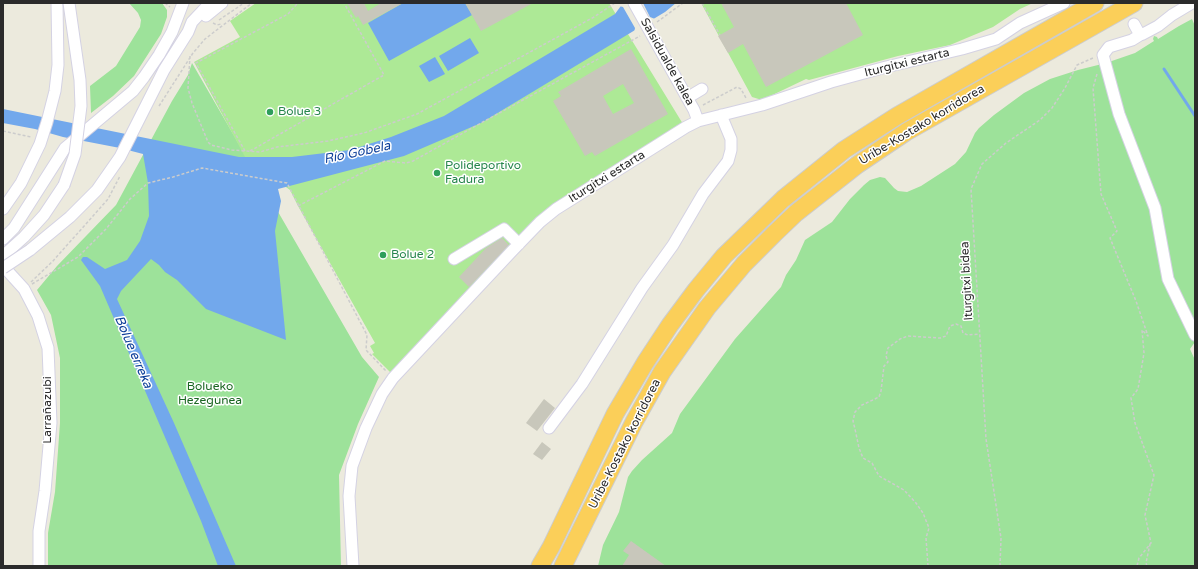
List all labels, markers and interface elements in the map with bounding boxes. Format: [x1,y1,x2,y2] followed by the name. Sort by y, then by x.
[637,16,697,108] street label: Salsidualde kalea
[863,45,951,81] street label: Iturgitxi estarta
[857,82,987,168] street label: Uribe-Kostako korridorea
[278,105,321,119] place label: Bolue 3
[265,107,275,117] marker: Bolue 3
[322,138,392,168] water label: Río Gobela
[566,148,648,206] street label: Iturgitxi estarta
[445,159,521,187] place label: Polideportivo Fadura
[432,168,442,178] marker: Polideportivo Fadura
[958,241,976,321] street label: Iturgitxi bidea
[391,248,434,262] place label: Bolue 2
[378,250,388,260] marker: Bolue 2
[111,313,155,391] water label: Bolue erreka
[41,376,55,444] street label: Larrañazubi
[586,377,664,511] street label: Uribe-Kostako korridorea
[178,380,242,408] park label: Bolueko Hezegunea

